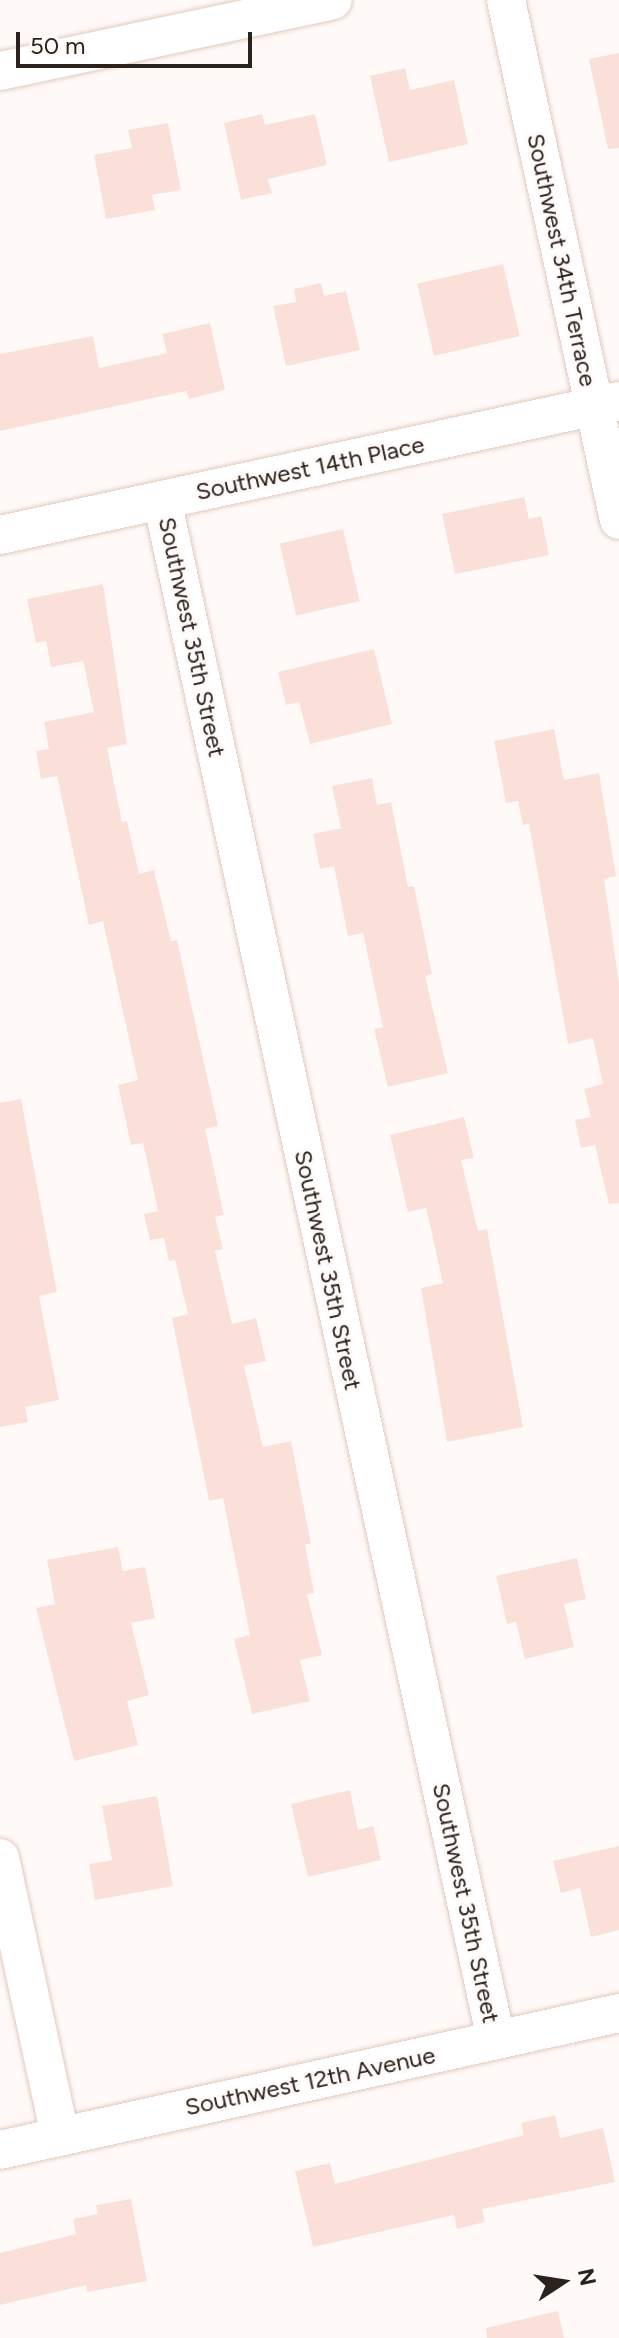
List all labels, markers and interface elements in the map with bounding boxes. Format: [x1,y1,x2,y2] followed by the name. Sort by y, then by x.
[20,16,256,66] scale bar
[30,31,86,60] text: 50 m
[521,131,603,389] street label: Southwest 34th Terrace
[193,430,427,506] street label: Southwest 14th Place
[152,514,232,760] street label: Southwest 35th Street
[288,1147,368,1393] street label: Southwest 35th Street
[426,1780,506,2026] street label: Southwest 35th Street
[182,2040,438,2122] street label: Southwest 12th Avenue
[523,2242,603,2322] north arrow
[572,2266,602,2288] text: N

